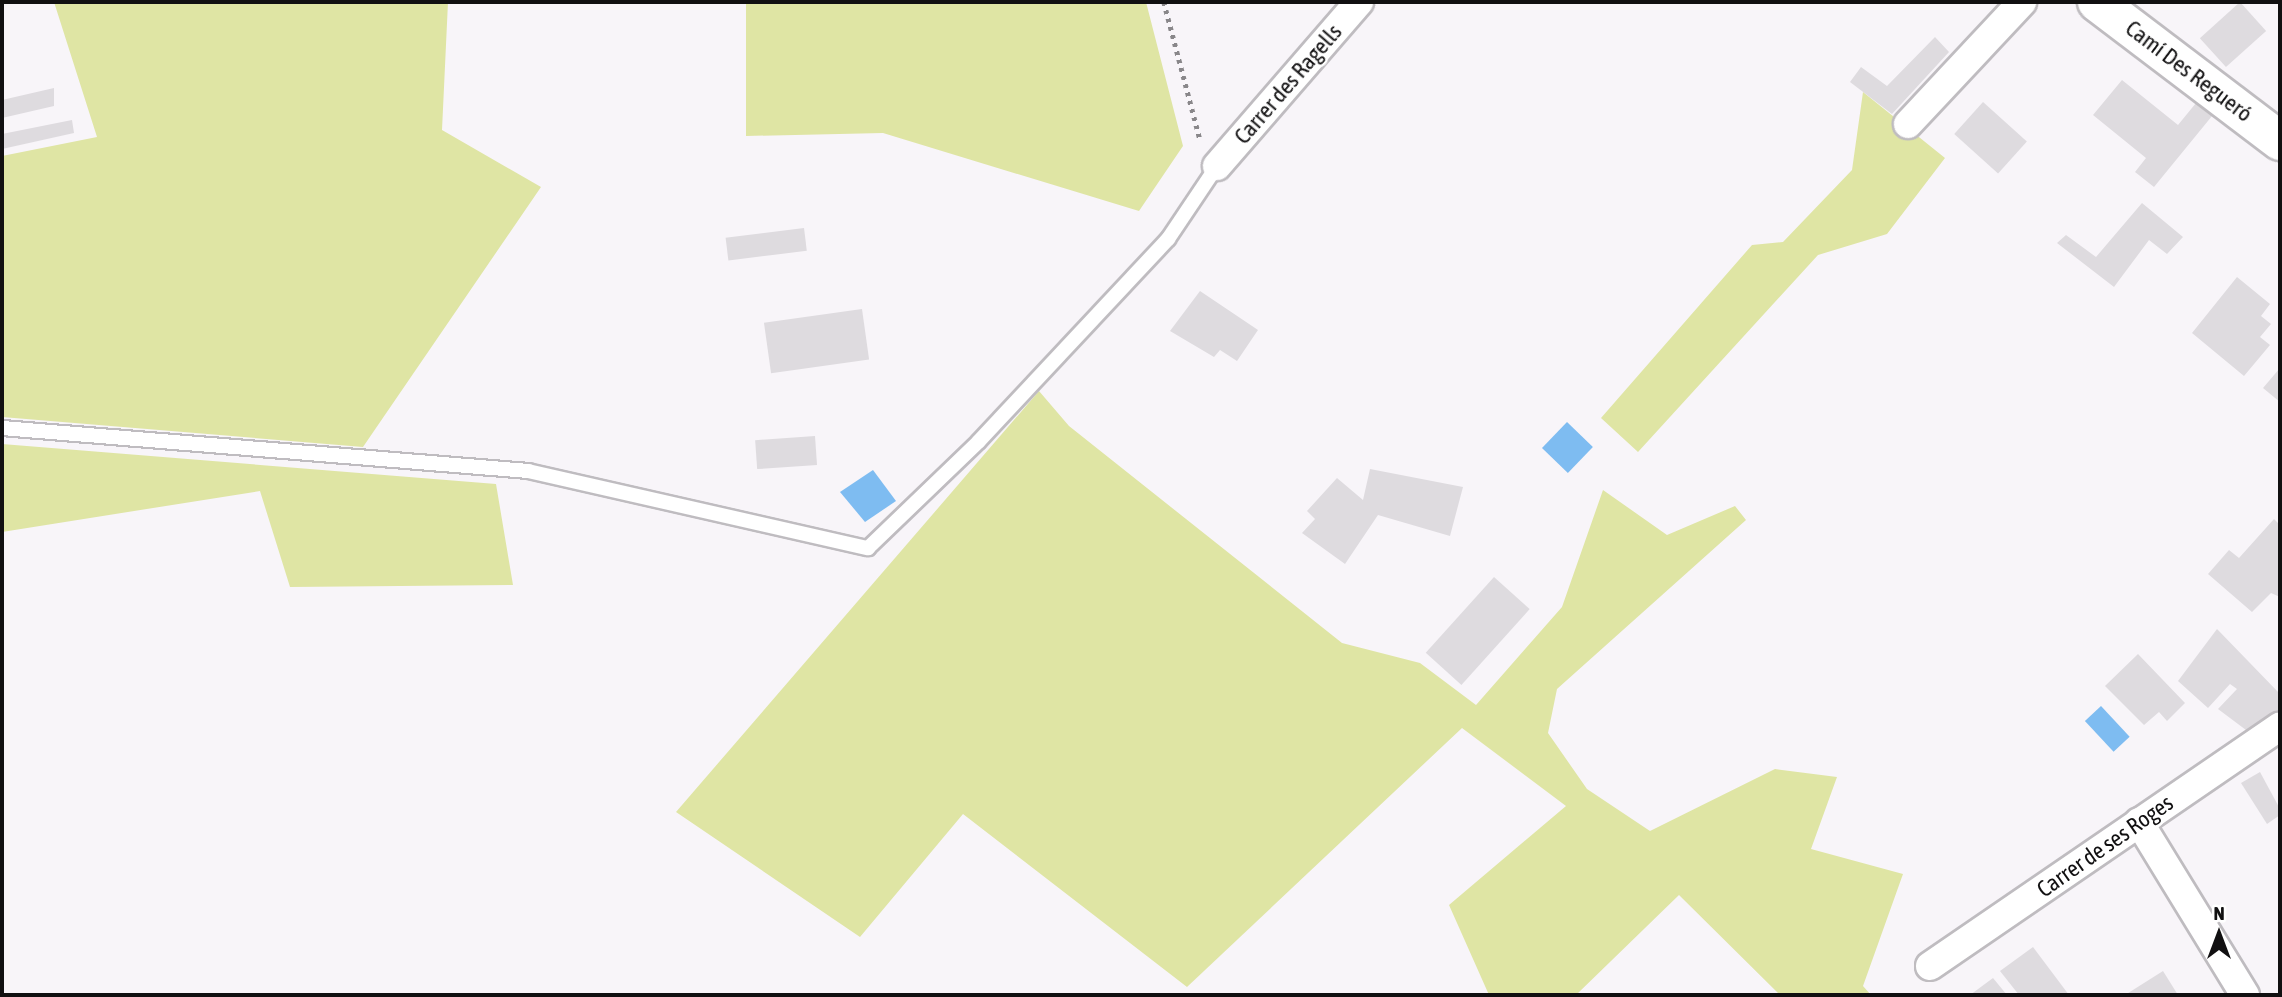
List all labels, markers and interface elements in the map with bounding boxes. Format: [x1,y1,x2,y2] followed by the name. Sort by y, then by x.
[2120,14,2258,128] street label: Camí Des Regueró
[1228,18,1348,150] street label: Carrer des Ragells
[2032,789,2178,903] street label: Carrer de ses Roges
[2184,899,2254,969] north arrow
[2213,902,2225,924] text: N

